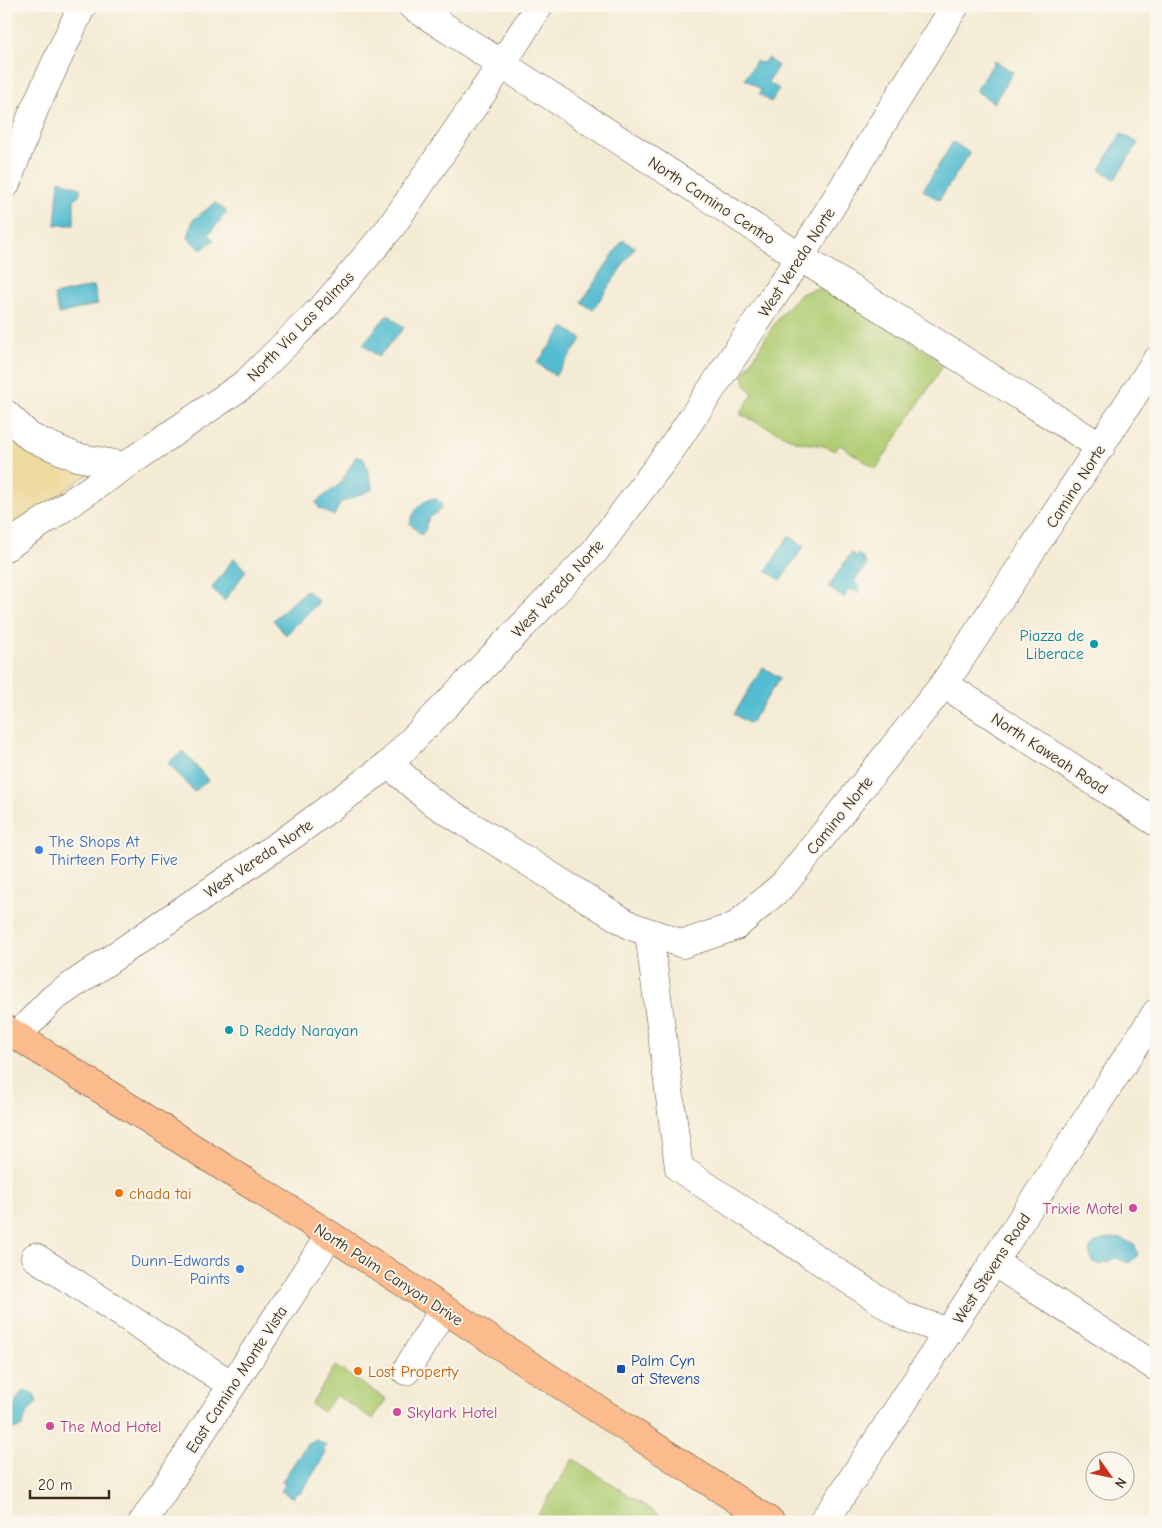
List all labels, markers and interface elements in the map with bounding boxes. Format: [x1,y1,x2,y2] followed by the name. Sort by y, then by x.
[645,153,778,248] street label: North Camino Centro
[755,205,839,321] street label: West Vereda Norte
[244,268,358,385] street label: North Via Las Palmas
[1042,442,1109,531] street label: Camino Norte
[508,536,607,641] street label: West Vereda Norte
[1020,627,1084,663] place label: Piazza de Liberace
[1088,638,1100,650] marker: Piazza de Liberace
[988,710,1111,798] street label: North Kaweah Road
[803,773,877,858] street label: Camino Norte
[201,816,316,902] street label: West Vereda Norte
[49,833,178,869] place label: The Shops At Thirteen Forty Five
[33,844,45,856] marker: The Shops At Thirteen Forty Five
[239,1022,358,1040] place label: D Reddy Narayan
[223,1024,235,1036] marker: D Reddy Narayan
[129,1185,192,1203] place label: chada tai
[113,1187,125,1199] marker: chada tai
[1043,1200,1123,1218] place label: Trixie Motel
[1127,1202,1139,1214] marker: Trixie Motel
[949,1210,1034,1327] street label: West Stevens Road
[311,1220,466,1330] street label: North Palm Canyon Drive
[131,1252,230,1288] place label: Dunn-Edwards Paints
[234,1263,246,1275] marker: Dunn-Edwards Paints
[183,1303,291,1456] street label: East Camino Monte Vista
[631,1352,700,1388] place label: Palm Cyn at Stevens
[368,1363,460,1381] place label: Lost Property
[615,1363,627,1375] marker: Palm Cyn at Stevens
[352,1365,364,1377] marker: Lost Property
[407,1404,497,1422] place label: Skylark Hotel
[391,1406,403,1418] marker: Skylark Hotel
[60,1418,162,1436] place label: The Mod Hotel
[44,1420,56,1432] marker: The Mod Hotel
[1084,1450,1134,1500] north arrow
[30,1468,109,1500] scale bar
[1111,1474,1130,1491] text: N
[38,1476,72,1494] text: 20 m

